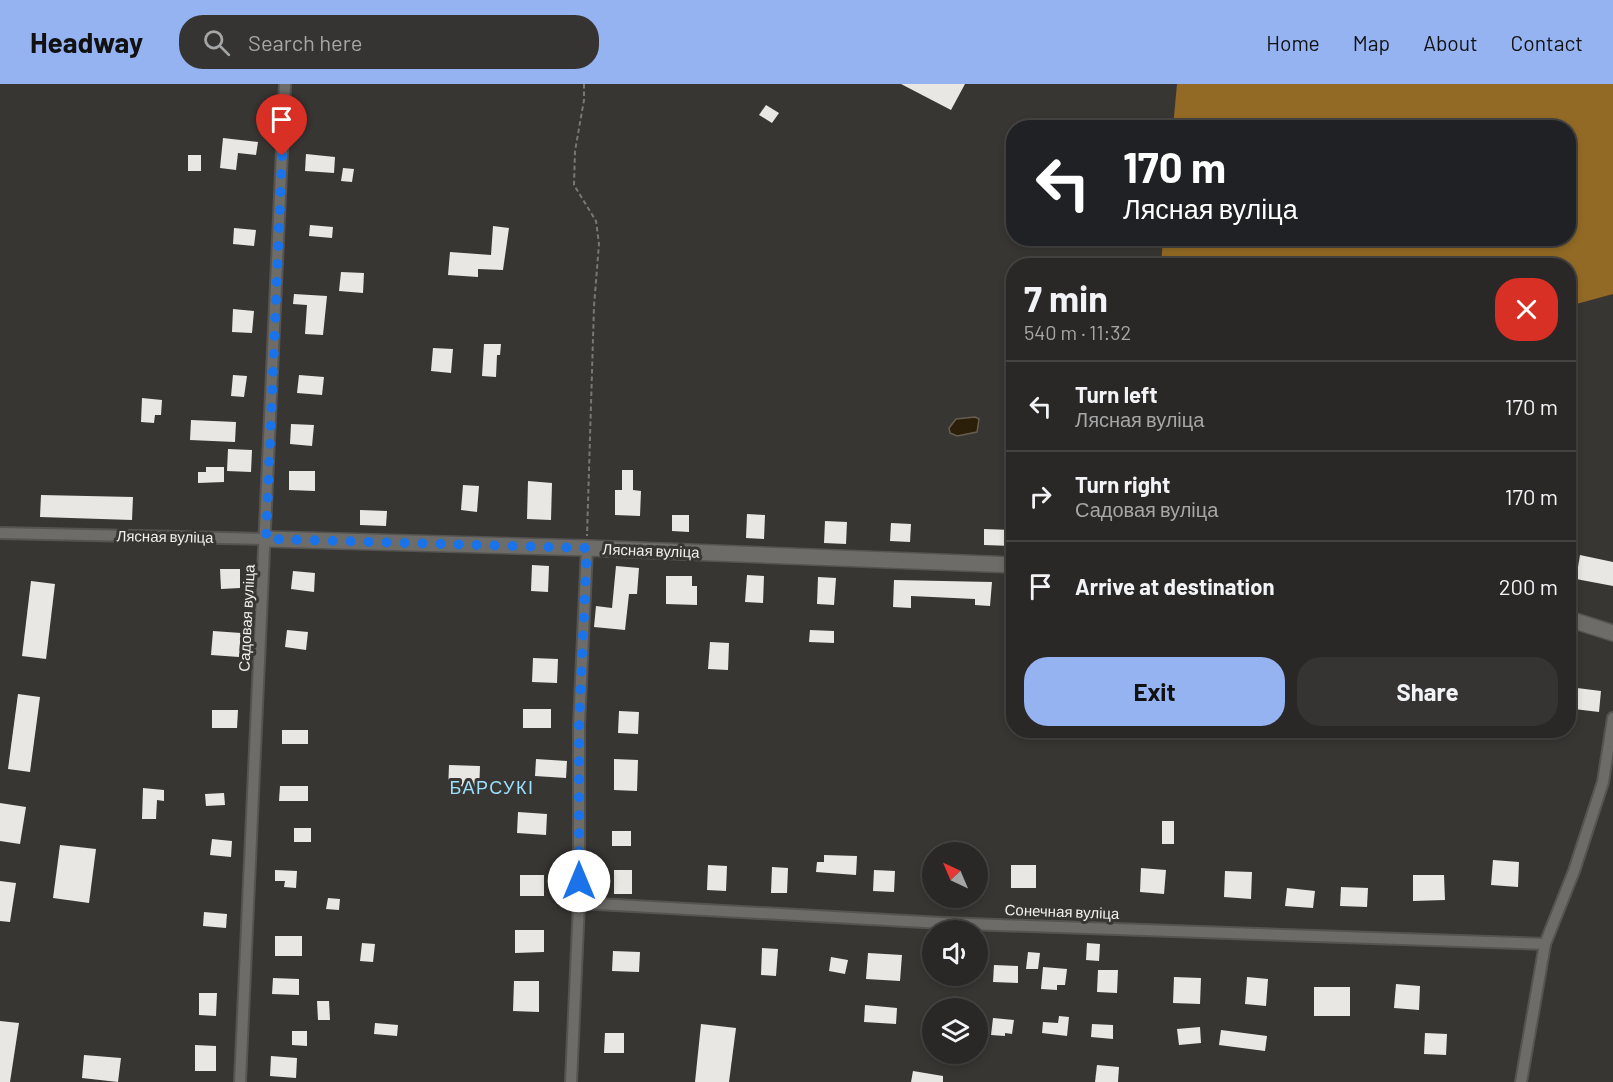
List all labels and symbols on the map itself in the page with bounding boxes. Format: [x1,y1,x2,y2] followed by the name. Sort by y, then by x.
[256,94,307,156] pin
[116,526,214,546] street label: Лясная вуліца
[602,539,700,561] street label: Лясная вуліца
[234,563,258,672] street label: Садовая вуліца
[449,776,535,798] district label: БАРСУКІ
[922,842,988,908] north arrow
[547,849,611,913] position arrow
[1004,900,1120,922] street label: Сонечная вуліца

